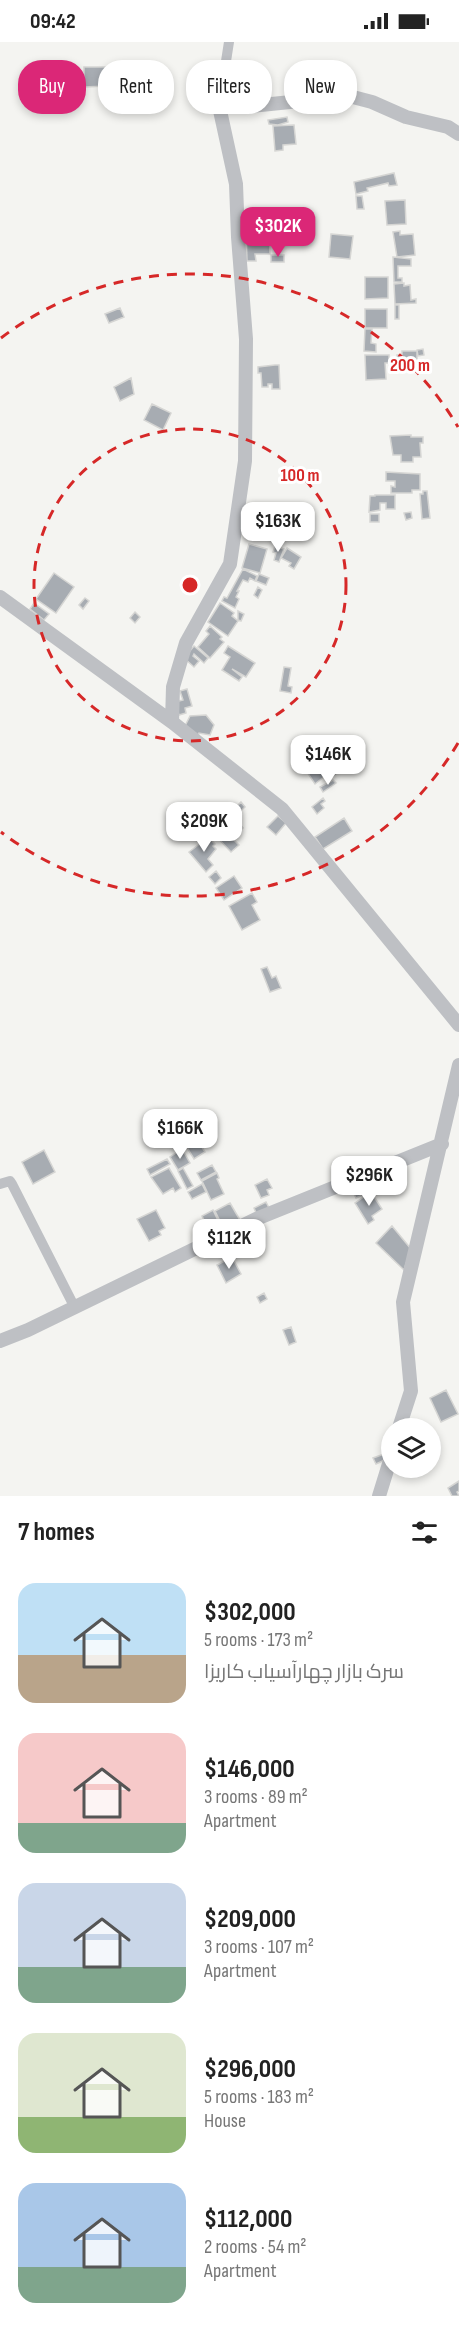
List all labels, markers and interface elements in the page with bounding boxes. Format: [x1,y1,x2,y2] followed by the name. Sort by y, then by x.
[30,8,76,35] text: 09:42
[18,60,86,114] chip: Buy
[98,60,174,114] chip: Rent
[186,60,272,114] chip: Filters
[284,60,357,114] chip: New
[236,207,320,258] pin: $302K
[254,214,302,238] text: $302K
[390,355,430,376] text: 200 m
[281,465,320,486] text: 100 m
[236,502,320,553] pin: $163K
[255,509,301,533] text: $163K
[180,575,200,595] centre of rings
[286,735,370,786] pin: $146K
[305,742,351,766] text: $146K
[162,802,246,853] pin: $209K
[180,809,228,833] text: $209K
[138,1109,222,1160] pin: $166K
[157,1116,203,1140] text: $166K
[327,1156,411,1207] pin: $296K
[345,1163,393,1187] text: $296K
[187,1219,271,1270] pin: $112K
[207,1226,251,1250] text: $112K
[381,1418,441,1478] map controls
[381,1418,441,1478] button: layers
[408,1516,441,1549] icon: filters
[18,1517,95,1548] text: 7 homes
[204,1597,296,1628] text: $302,000
[66,1607,138,1679] icon: home
[204,1628,313,1652] text: 5 rooms · 173 m²
[204,1660,404,1684] text: سرک بازار چهارآسیاب کاریزا
[204,1754,295,1785] text: $146,000
[66,1757,138,1829] icon: home
[204,1785,308,1809] text: 3 rooms · 89 m²
[204,1809,277,1833] text: Apartment
[204,1904,296,1935] text: $209,000
[66,1907,138,1979] icon: home
[204,1935,314,1959] text: 3 rooms · 107 m²
[204,1959,277,1983] text: Apartment
[204,2054,296,2085] text: $296,000
[66,2057,138,2129] icon: home
[204,2085,314,2109] text: 5 rooms · 183 m²
[204,2109,246,2133] text: House
[204,2204,292,2235] text: $112,000
[66,2207,138,2279] icon: home
[204,2235,306,2259] text: 2 rooms · 54 m²
[204,2259,277,2283] text: Apartment

